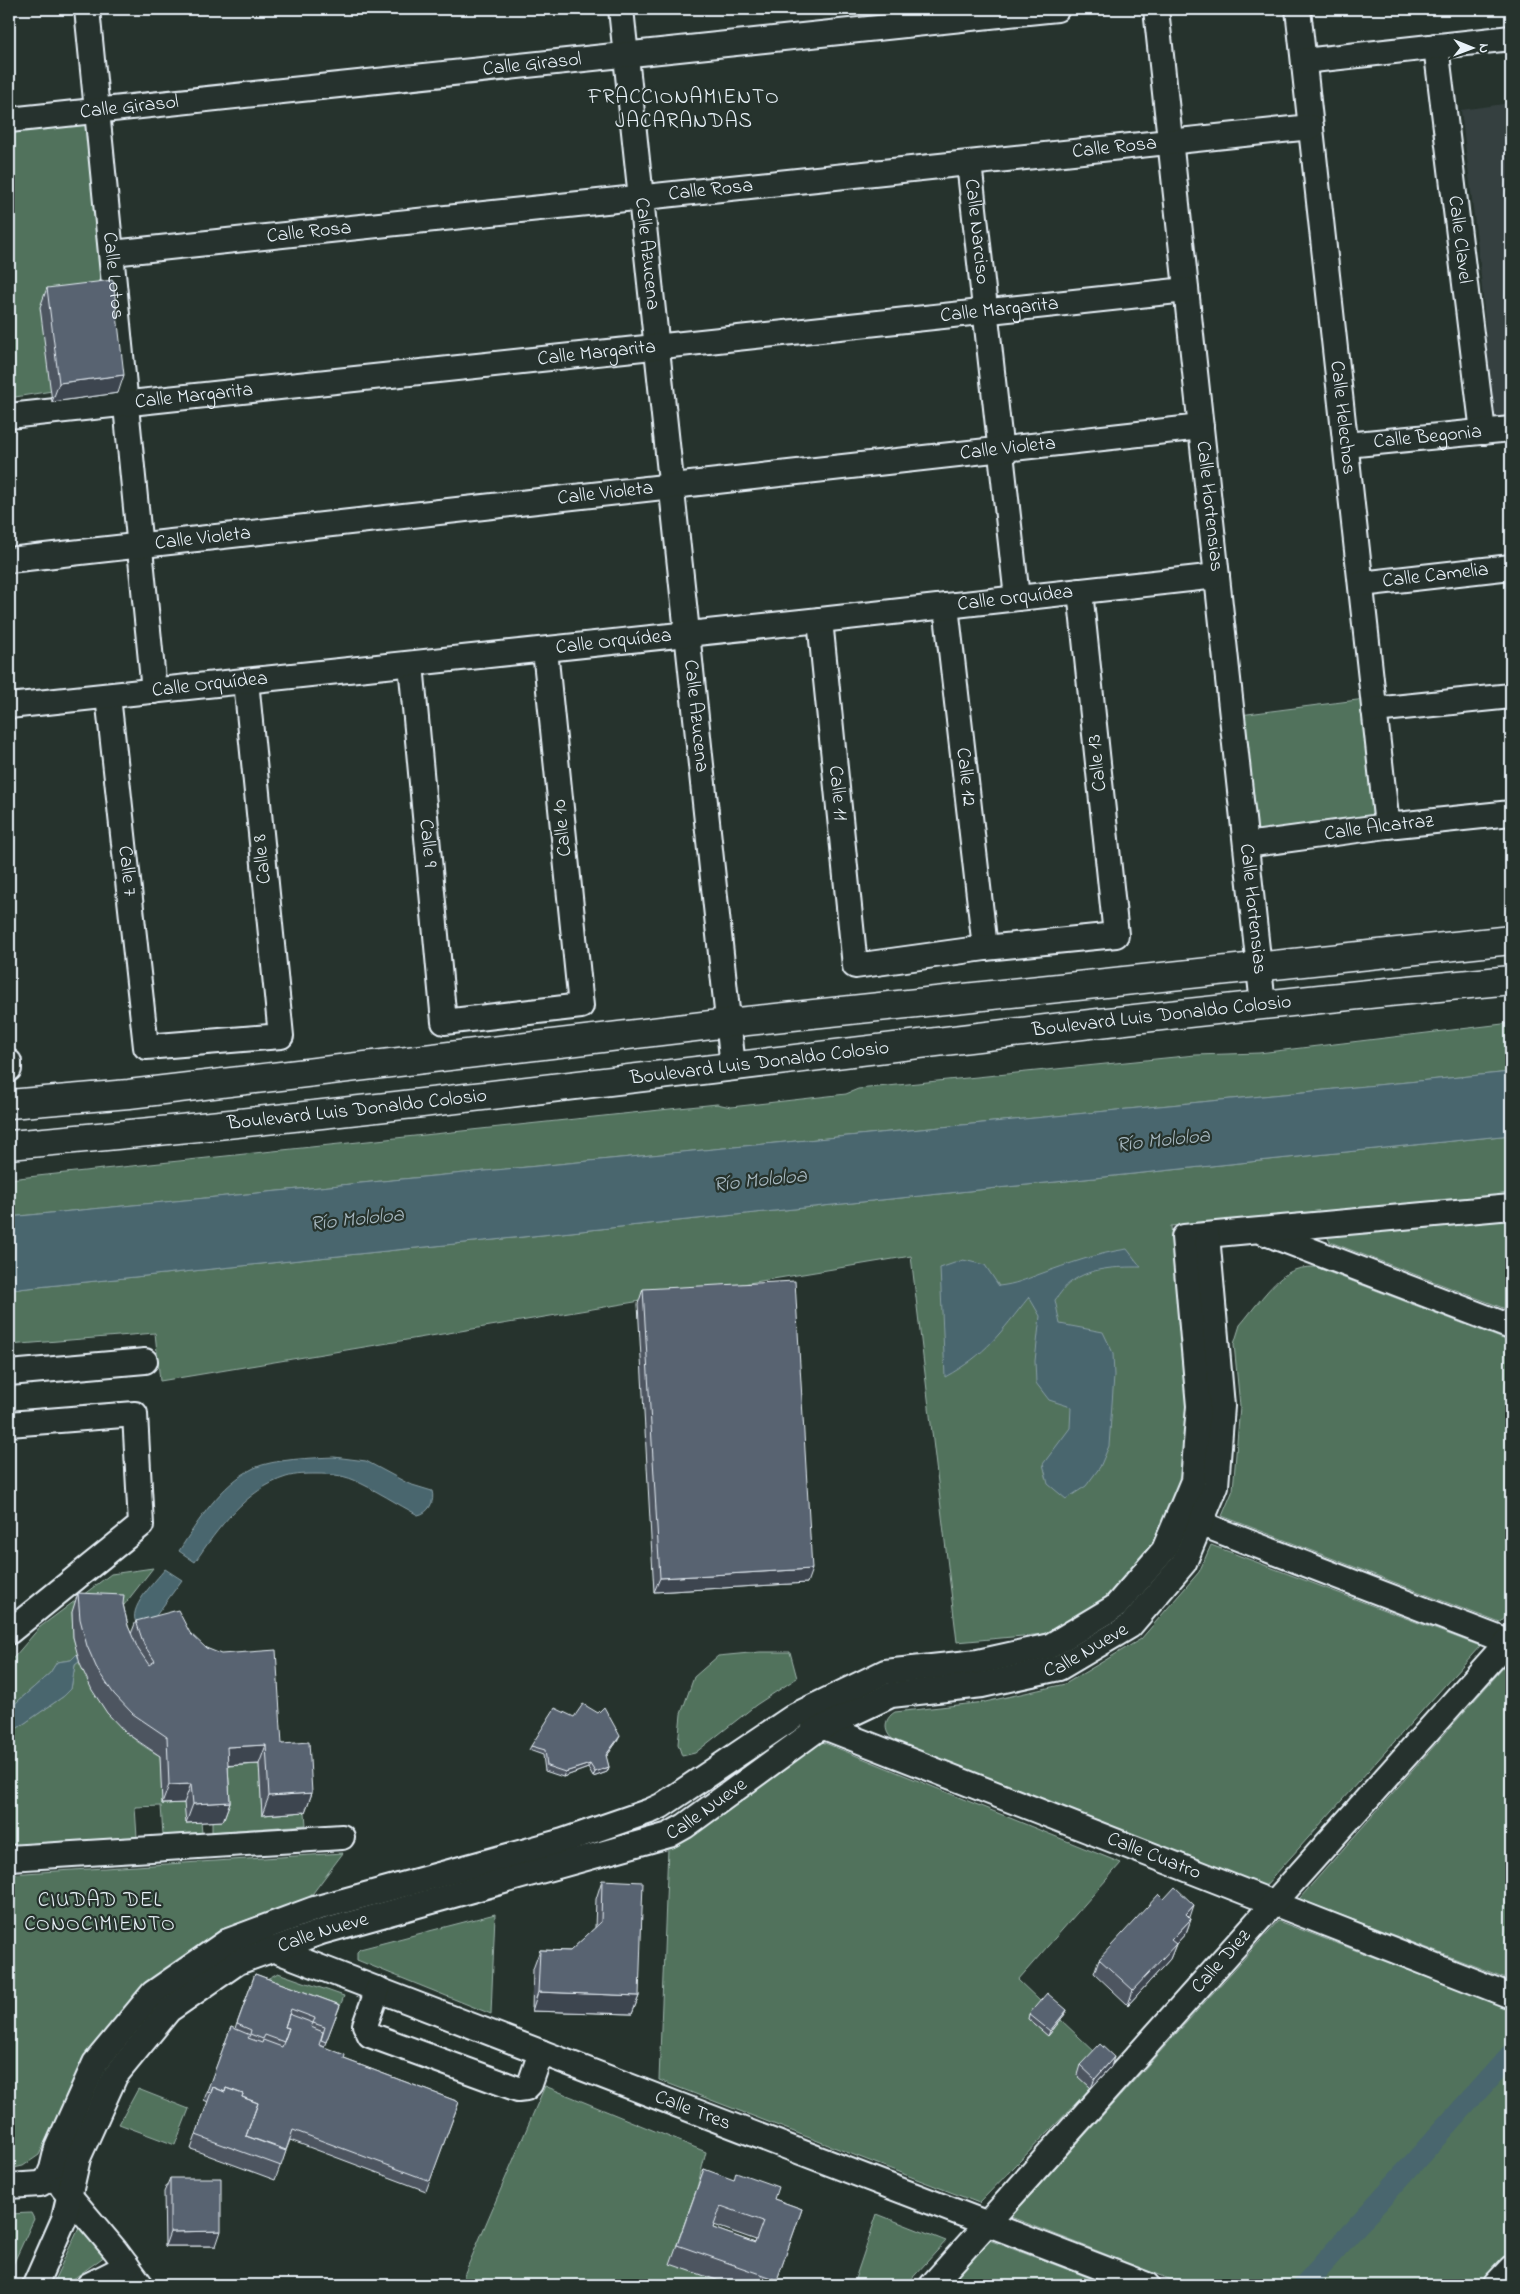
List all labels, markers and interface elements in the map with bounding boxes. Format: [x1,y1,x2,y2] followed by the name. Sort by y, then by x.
[1448,22,1498,72] north arrow
[1473,43,1494,53] text: N
[481,45,583,84] street label: Calle Girasol
[587,83,780,137] district label: FRACCIONAMIENTO JACARANDAS
[79,88,180,127] street label: Calle Girasol
[1071,129,1158,167] street label: Calle Rosa
[667,171,754,209] street label: Calle Rosa
[956,177,997,286] street label: Calle Narciso
[1440,194,1479,285] street label: Calle Clavel
[627,196,667,311] street label: Calle Azucena
[265,213,353,251] street label: Calle Rosa
[94,231,132,321] street label: Calle Lotos
[939,289,1060,331] street label: Calle Margarita
[536,332,657,374] street label: Calle Margarita
[1322,359,1363,476] street label: Calle Helechos
[133,375,255,417] street label: Calle Margarita
[1372,417,1483,457] street label: Calle Begonia
[958,429,1057,468] street label: Calle Violeta
[1188,439,1231,573] street label: Calle Hortensias
[556,474,655,513] street label: Calle Violeta
[153,519,252,558] street label: Calle Violeta
[1381,555,1490,596] street label: Calle Camelia
[956,578,1075,619] street label: Calle Orquídea
[554,621,673,662] street label: Calle Orquídea
[675,658,716,774] street label: Calle Azucena
[151,664,269,705] street label: Calle Orquídea
[1081,733,1115,793] street label: Calle 13
[948,746,983,808] street label: Calle 12
[820,764,855,822] street label: Calle 11
[546,798,580,858] street label: Calle 10
[1322,807,1436,849] street label: Calle Alcatraz
[411,818,444,869] street label: Calle 9
[246,833,280,885] street label: Calle 8
[1231,842,1274,976] street label: Calle Hortensias
[110,844,144,898] street label: Calle 7
[1030,988,1293,1045] street label: Boulevard Luis Donaldo Colosio
[627,1033,891,1093] street label: Boulevard Luis Donaldo Colosio
[225,1081,488,1139] street label: Boulevard Luis Donaldo Colosio
[1115,1121,1212,1161] water label: Río Mololoa
[712,1161,809,1201] water label: Río Mololoa
[309,1200,406,1240] water label: Río Mololoa
[1041,1616,1134,1685] street label: Calle Nueve
[661,1771,753,1848] street label: Calle Nueve
[1102,1825,1205,1888] street label: Calle Cuatro
[24,1886,176,1940] district label: CIUDAD DEL CONOCIMIENTO
[274,1905,372,1961] street label: Calle Nueve
[1185,1922,1259,2000] street label: Calle Diez
[650,2083,735,2138] street label: Calle Tres

